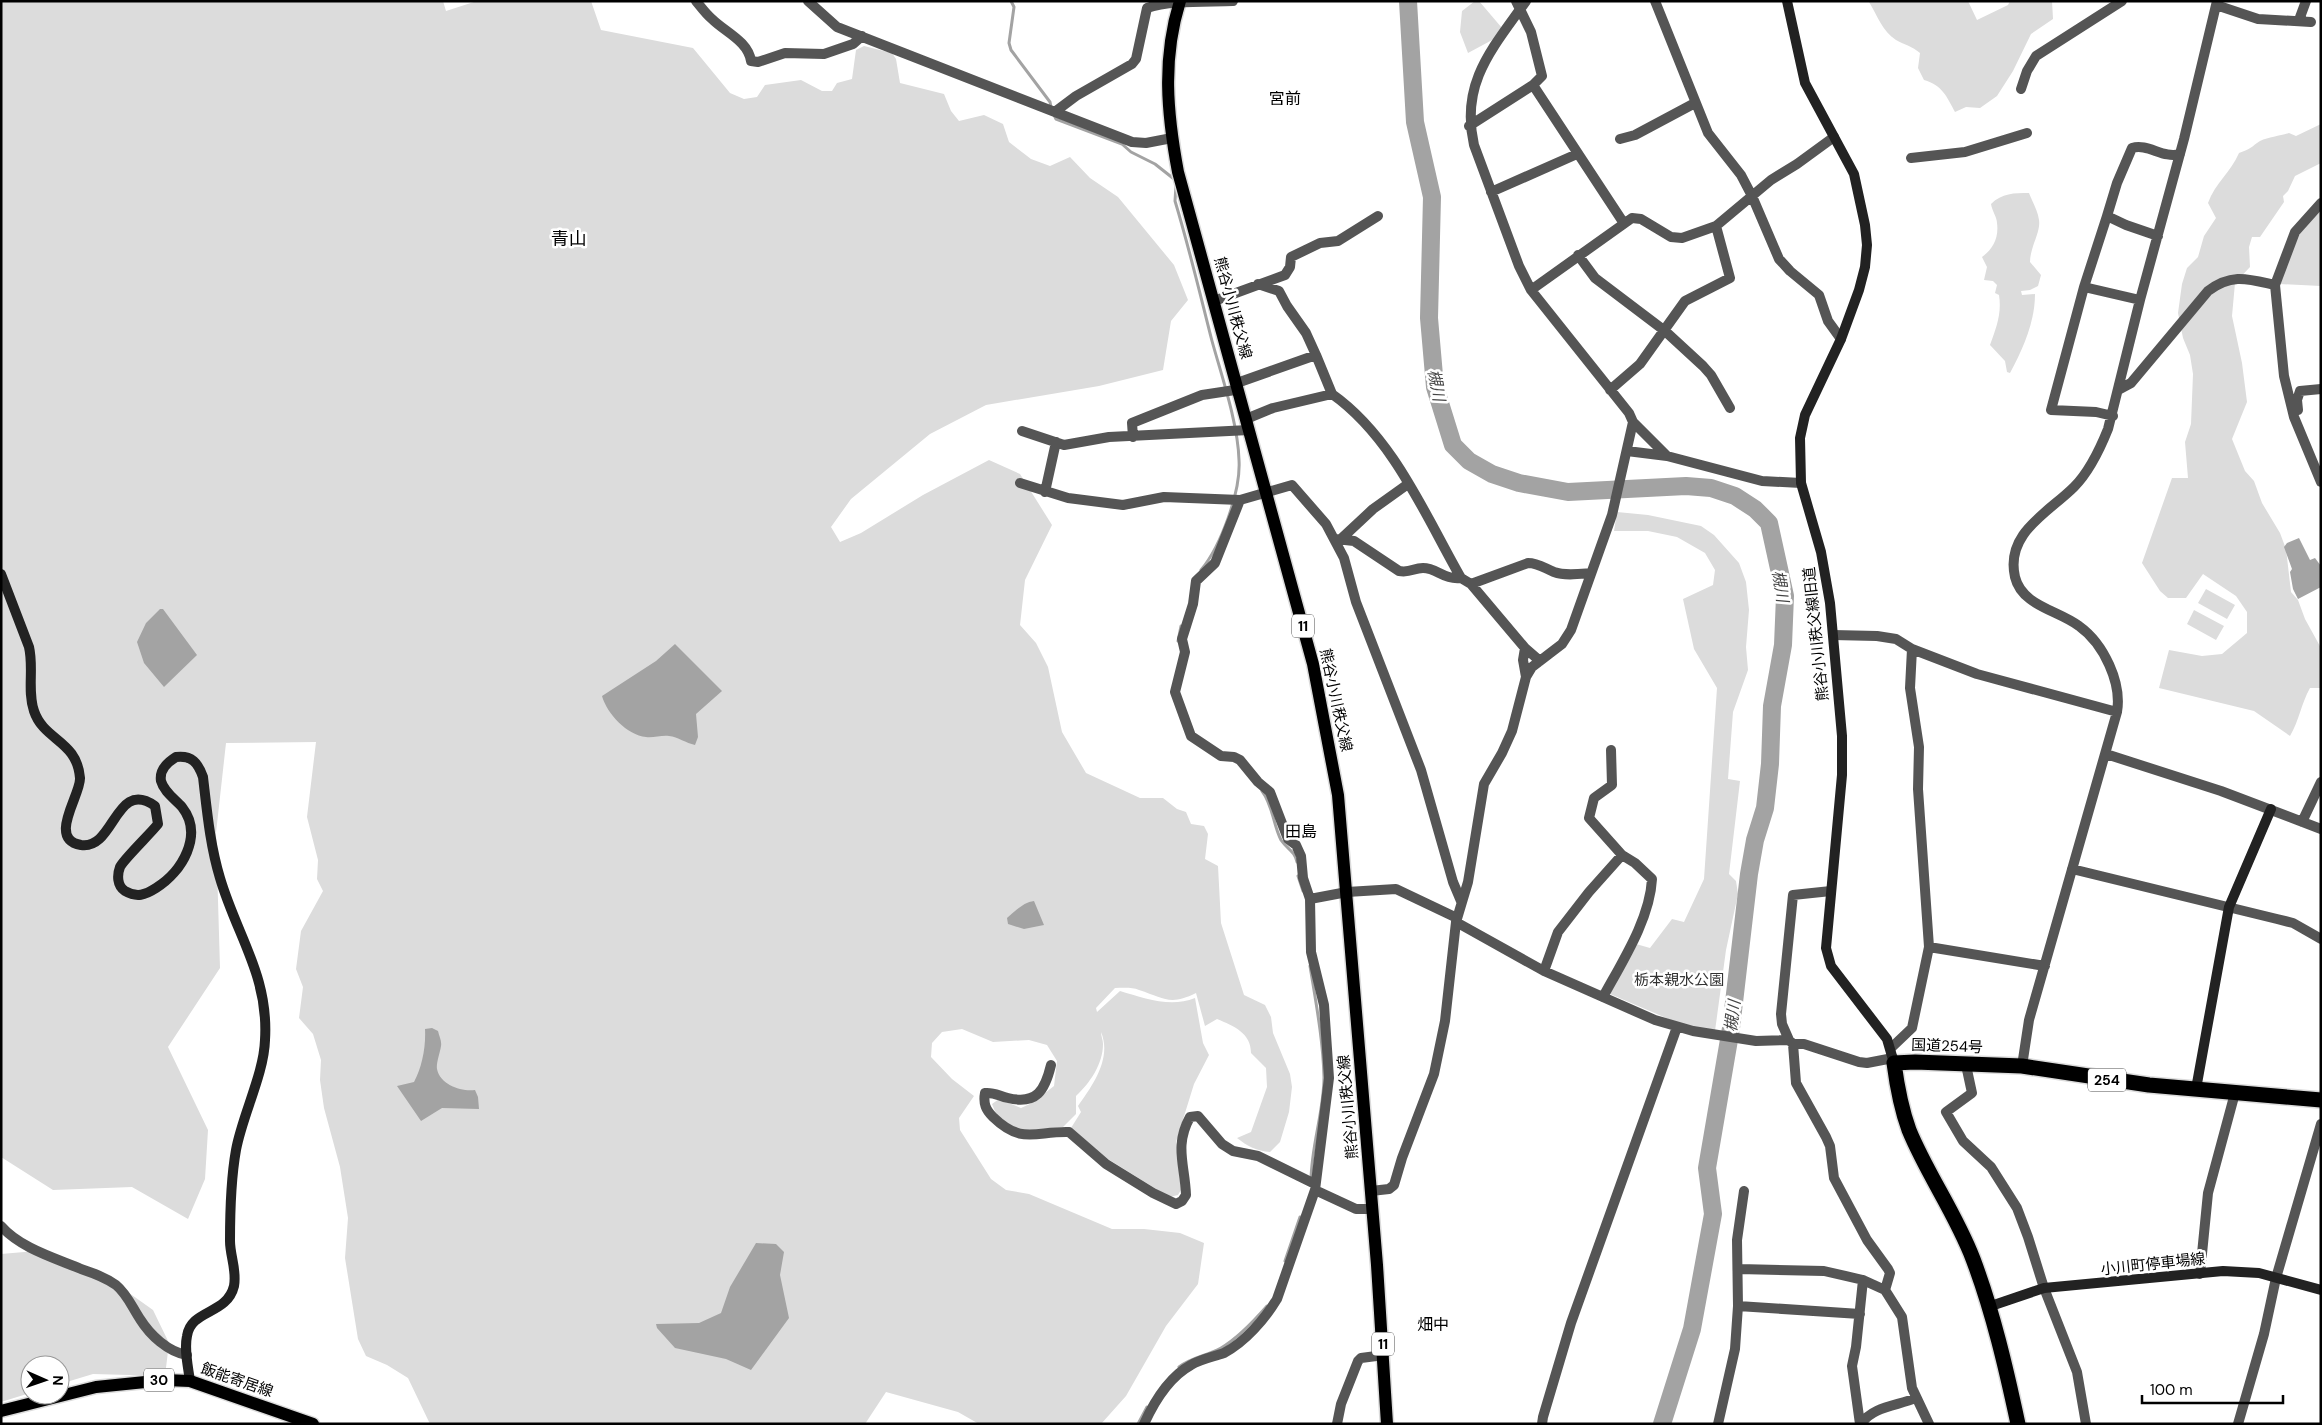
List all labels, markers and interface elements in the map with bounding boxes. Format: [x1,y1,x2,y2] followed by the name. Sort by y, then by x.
[1269,88,1301,109] district label: 宮前
[551,227,587,251] district label: 青山
[1210,255,1256,361] street label: 熊谷小川秩父線
[1423,367,1450,405] water label: 槻川
[1799,566,1833,702] street label: 熊谷小川秩父線旧道
[1768,569,1794,605] water label: 槻川
[1292,614,1314,638] road number: 11
[1315,647,1357,753] street label: 熊谷小川秩父線
[1285,821,1317,842] district label: 田島
[1634,970,1724,990] park label: 栃本親水公園
[1720,997,1745,1033] water label: 槻川
[1911,1035,1983,1057] street label: 国道254号
[1333,1054,1363,1160] street label: 熊谷小川秩父線
[2088,1068,2126,1092] road number: 254
[2100,1249,2206,1279] street label: 小川町停車場線
[1417,1314,1449,1335] district label: 畑中
[1372,1332,1394,1356] road number: 11
[20,1355,70,1405] north arrow
[198,1358,276,1402] street label: 飯能寄居線
[144,1368,174,1392] road number: 30
[2142,1372,2283,1404] scale bar
[49,1375,67,1386] text: N
[2150,1380,2193,1400] text: 100 m

